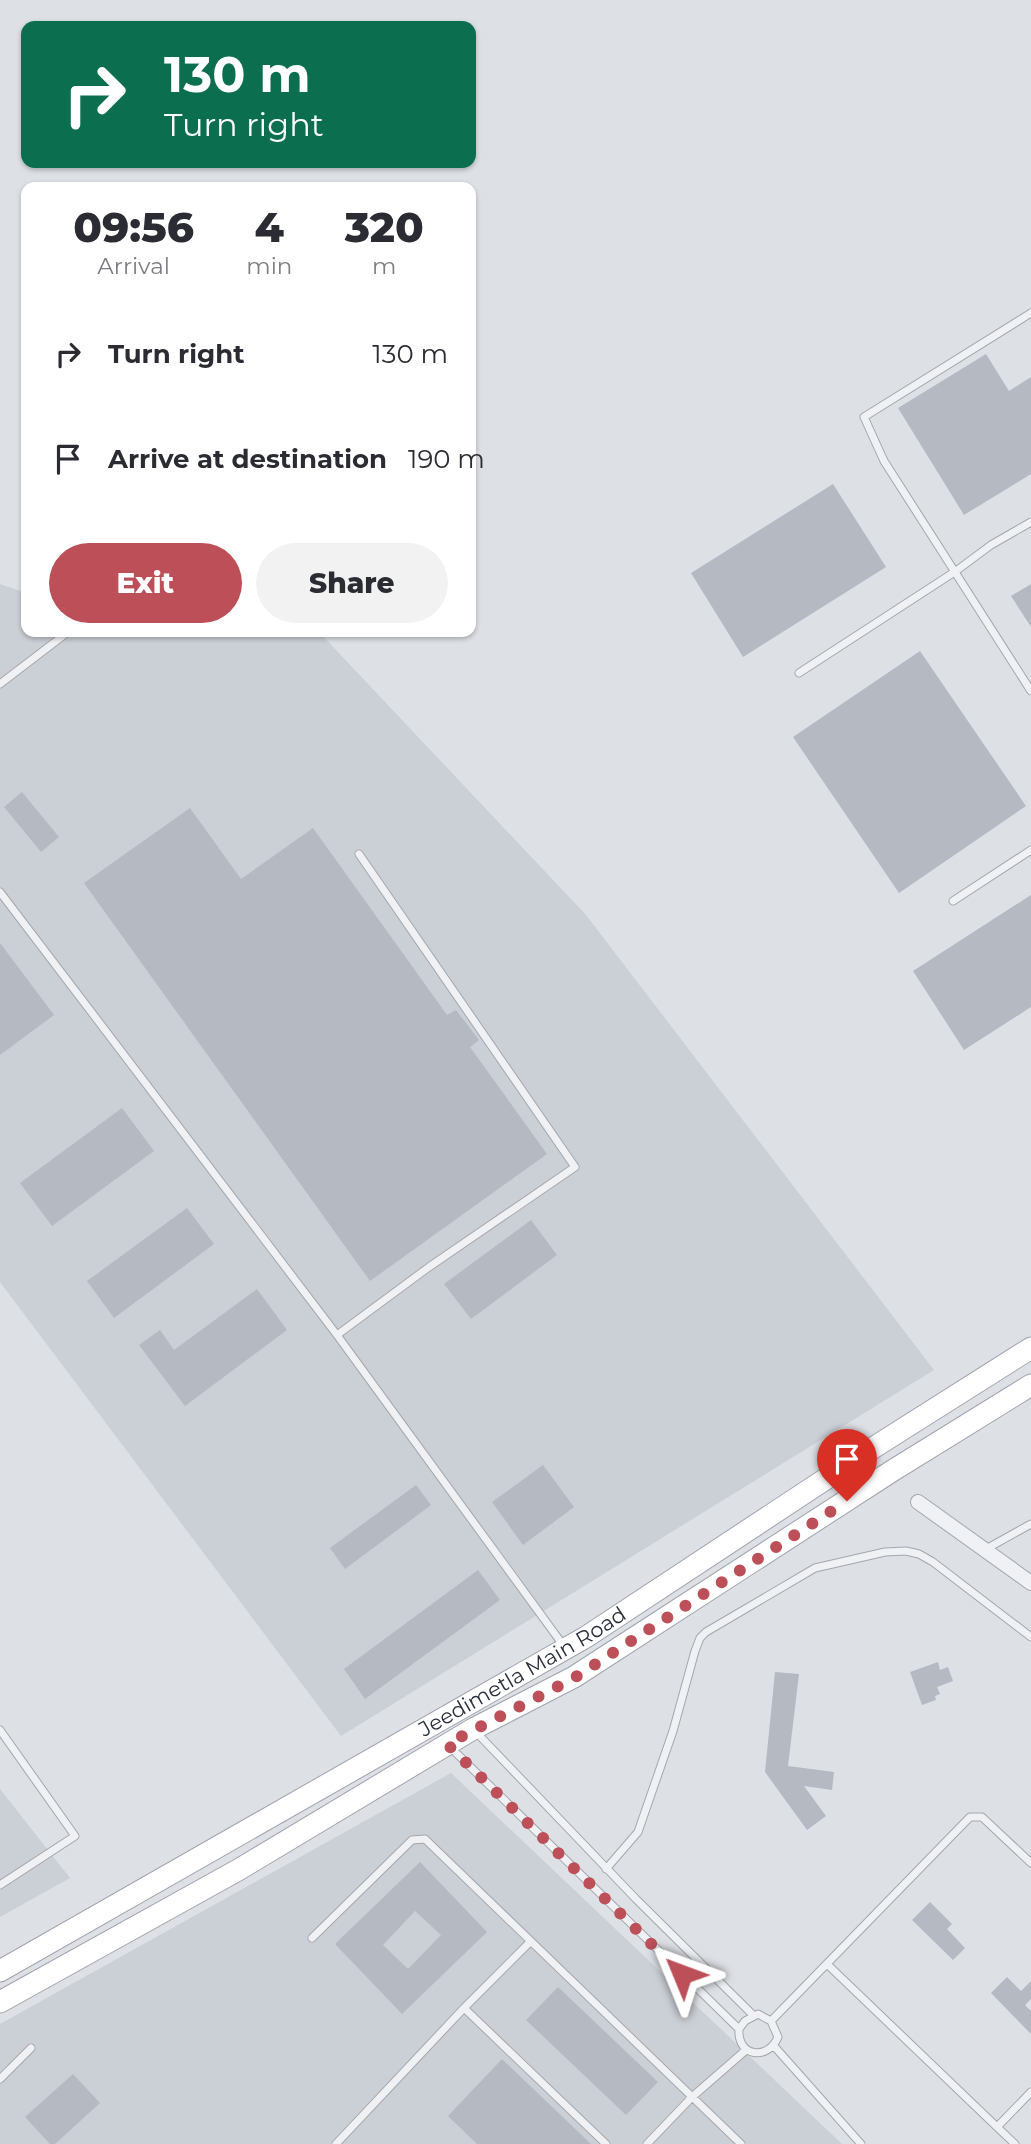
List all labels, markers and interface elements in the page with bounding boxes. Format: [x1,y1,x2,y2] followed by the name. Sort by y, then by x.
[164,45,311,104] text: 130 m
[49,49,140,140] icon: right
[164,105,324,144] text: Turn right
[73,201,194,253] text: 09:56
[255,201,284,253] text: 4
[345,201,424,253] text: 320
[97,252,170,280] text: Arrival
[246,252,292,280] text: min
[372,252,396,280] text: m
[49,335,87,373] icon: right
[108,338,244,370] text: Turn right
[372,338,448,370] text: 130 m
[49,440,87,478] icon: arrive
[108,443,387,475] text: Arrive at destination
[408,443,485,475] text: 190 m
[49,543,242,623] button: Exit
[256,543,448,623] button: Share
[817,1429,877,1501] pin
[828,1440,866,1478] icon: arrive
[413,1601,630,1742] street label: Jeedimetla Main Road
[645,1937,719,2011] position arrow

